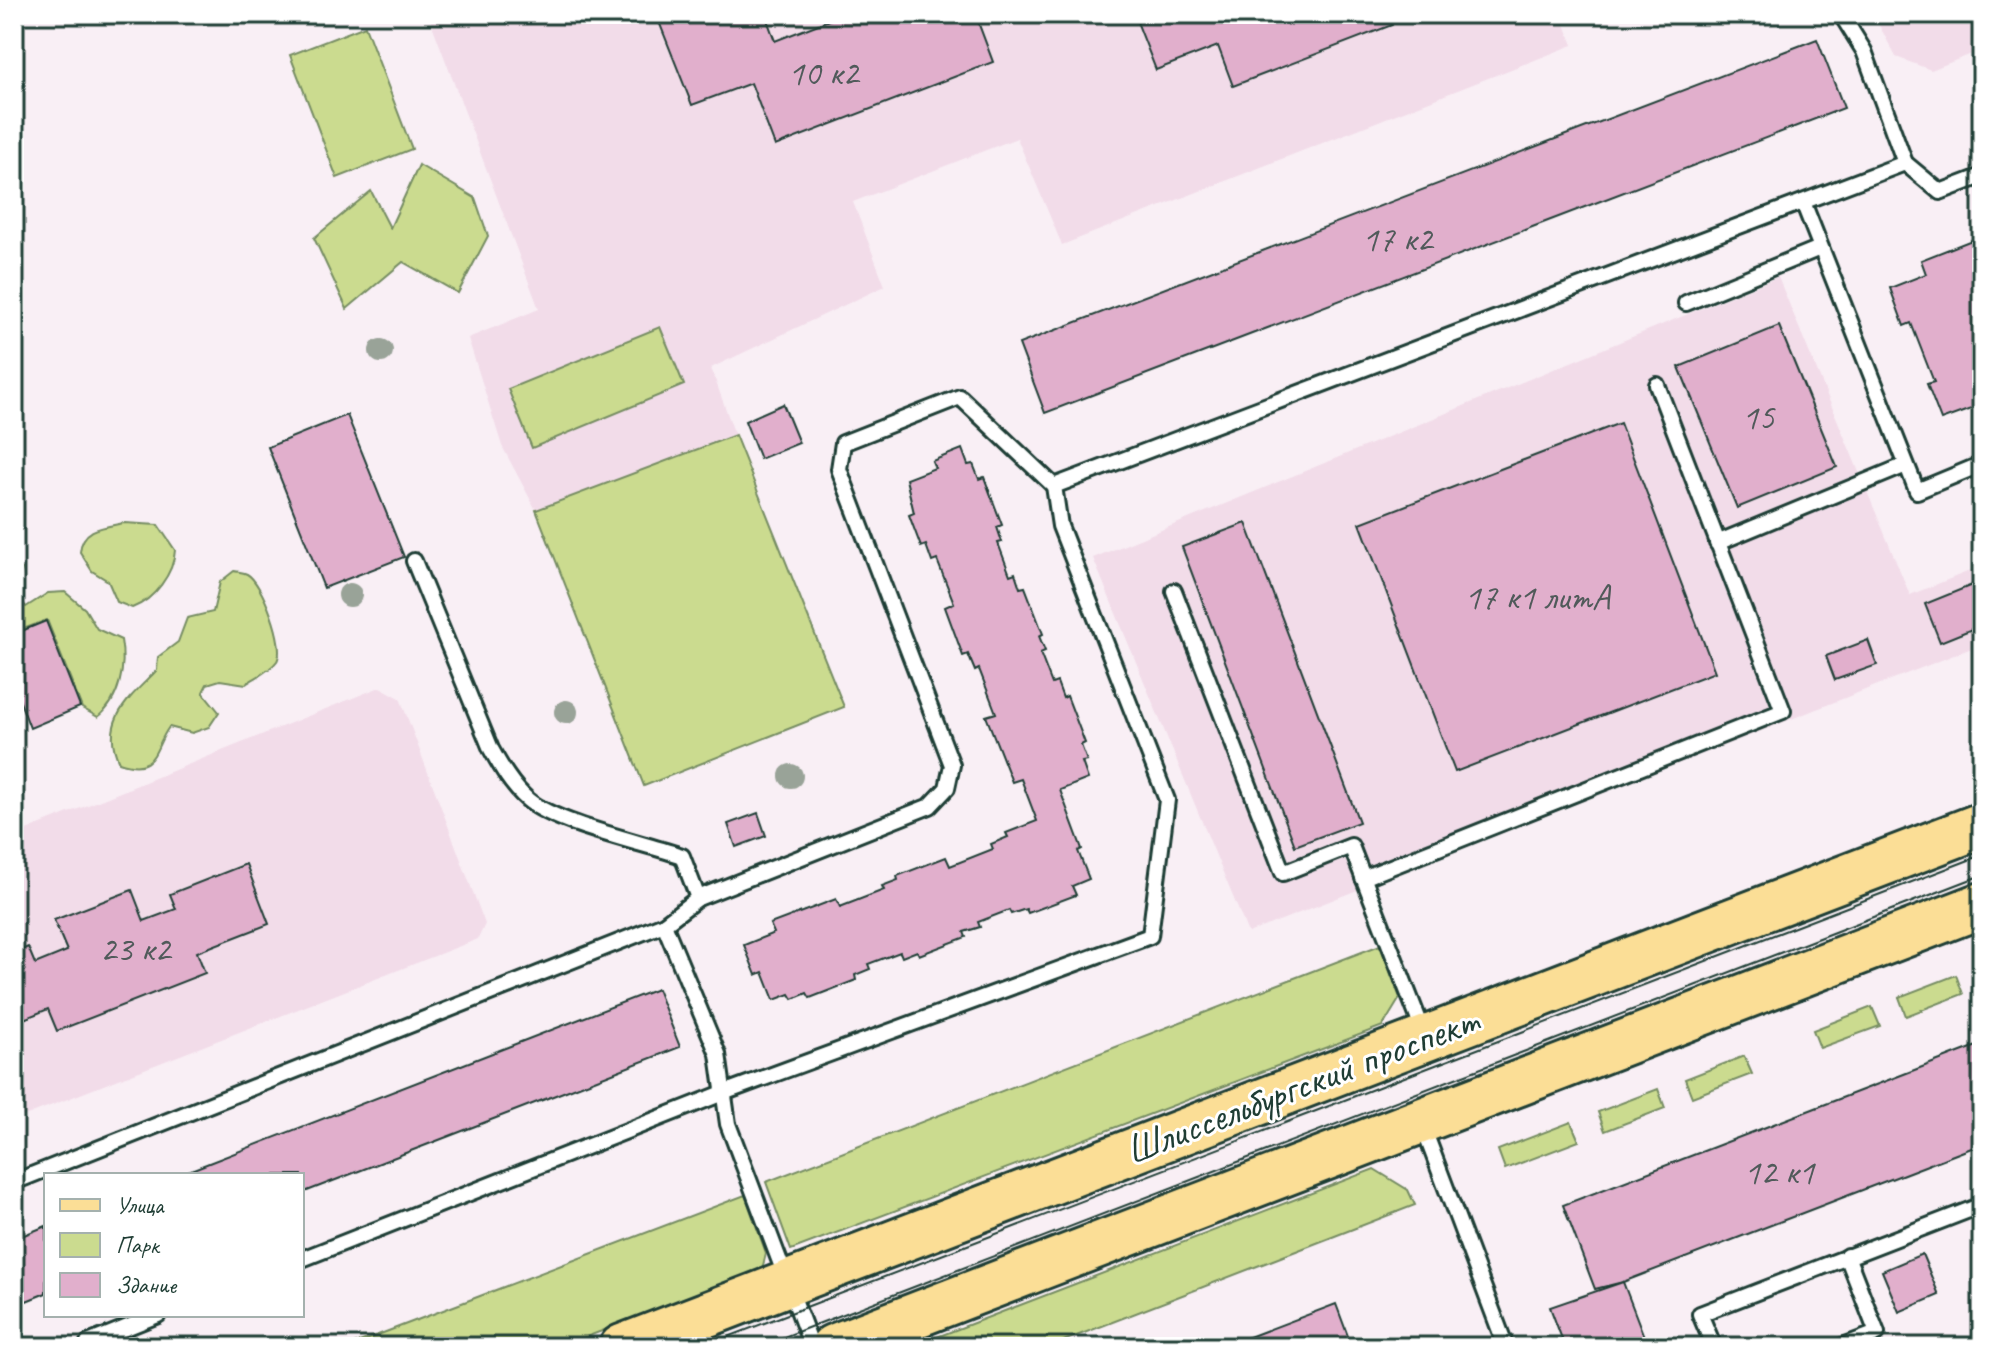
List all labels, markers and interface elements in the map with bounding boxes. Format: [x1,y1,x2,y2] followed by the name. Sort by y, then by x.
[788,50,861,96] house number: 10 к2
[1362,216,1435,262] house number: 17 к2
[1742,394,1776,440] house number: 15
[1464,574,1612,620] house number: 17 к1 литА
[100,926,173,972] house number: 23 к2
[1118,994,1487,1175] street label: Шлиссельбургский проспект
[1744,1149,1816,1195] house number: 12 к1
[44,1173,304,1317] legend
[116,1190,165,1220] text: Улица
[116,1230,161,1260] text: Парк
[116,1270,178,1300] text: Здание

